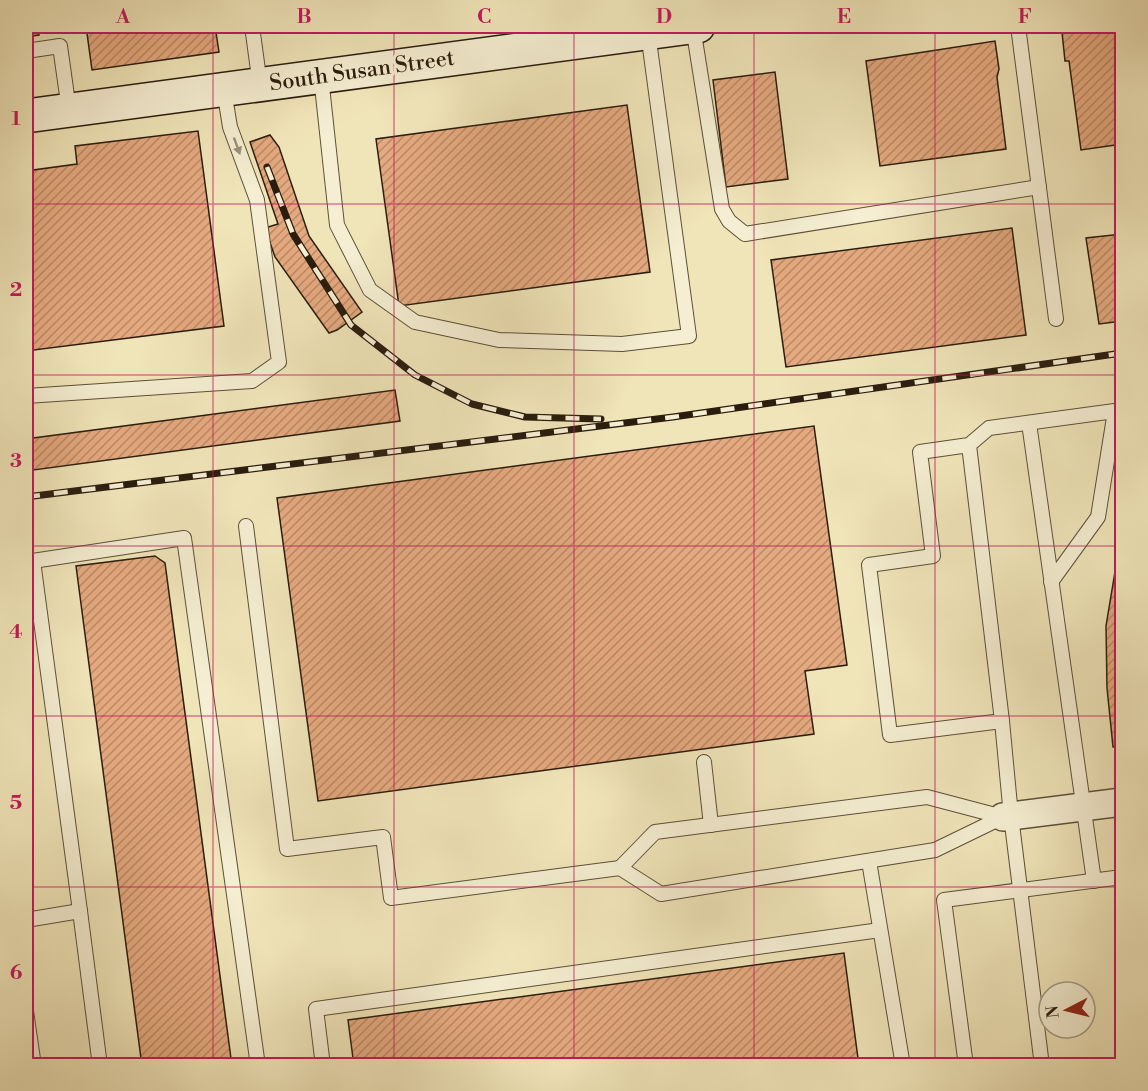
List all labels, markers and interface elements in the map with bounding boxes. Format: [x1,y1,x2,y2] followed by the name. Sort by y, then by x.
[115,5,131,30] text: A
[296,5,312,30] text: B
[477,5,491,30] text: C
[656,5,672,30] text: D
[837,5,851,30] text: E
[1018,5,1032,30] text: F
[268,45,456,97] street label: South Susan Street
[11,107,21,132] text: 1
[233,137,243,155] one-way arrow
[10,278,22,303] text: 2
[10,449,22,474] text: 3
[9,620,23,645] text: 4
[10,791,22,816] text: 5
[10,961,23,986] text: 6
[1037,980,1097,1040] north arrow
[1042,1004,1064,1019] text: N

